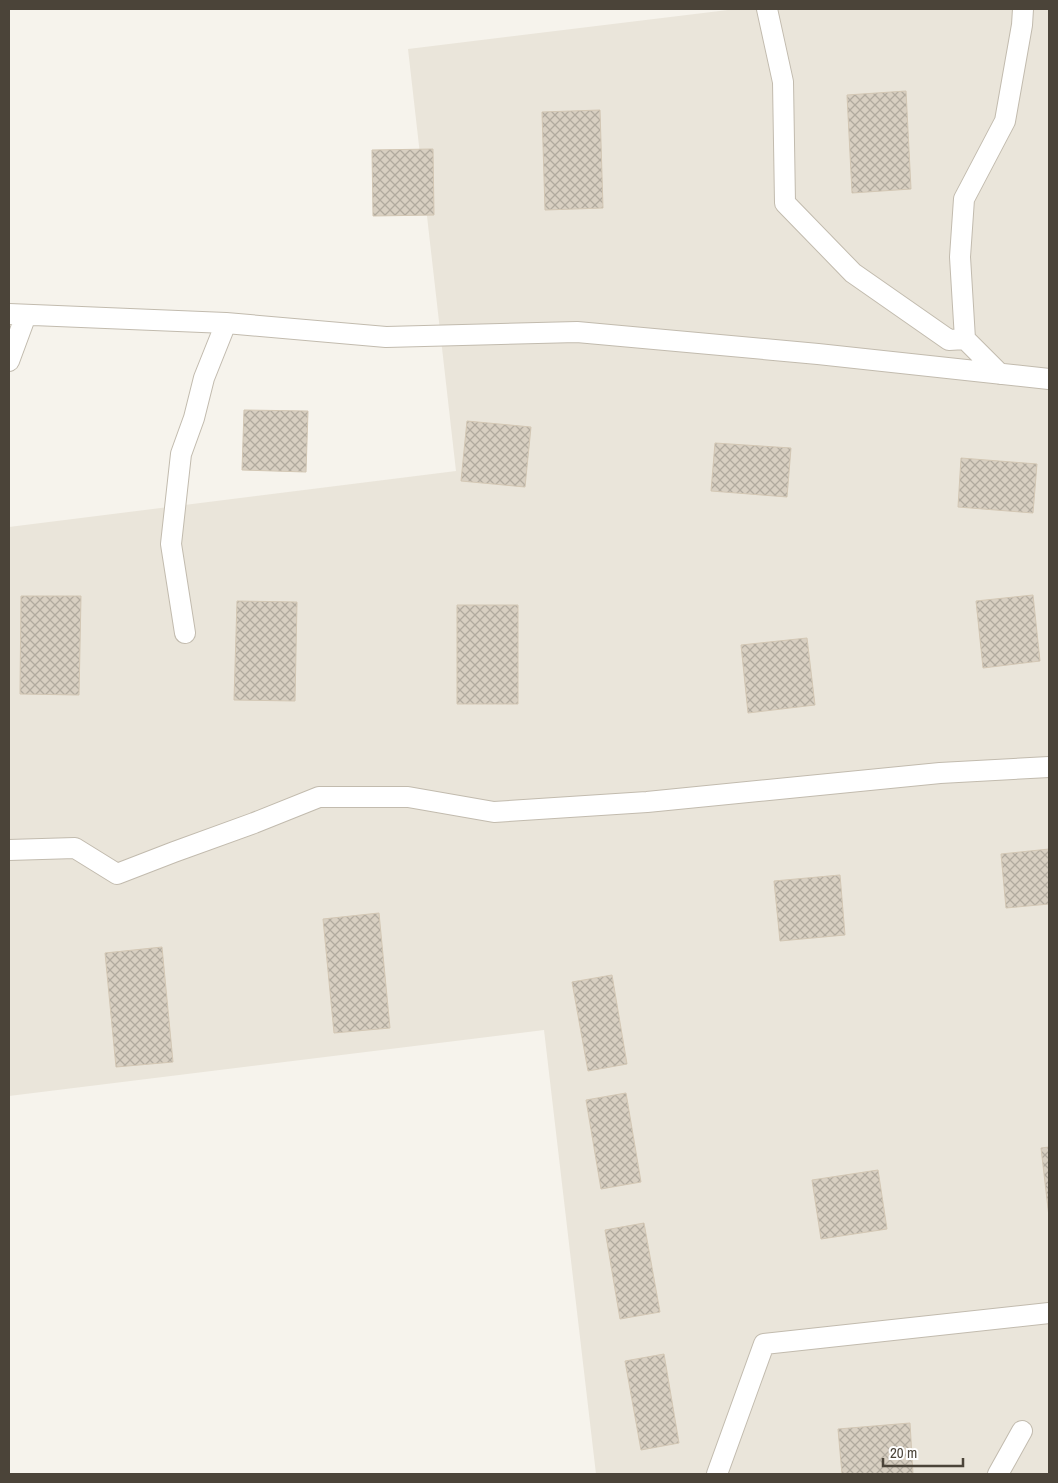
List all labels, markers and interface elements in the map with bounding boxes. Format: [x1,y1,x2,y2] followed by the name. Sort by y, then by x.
[883,1436,963,1468] scale bar
[890,1442,917,1463] text: 20 m

